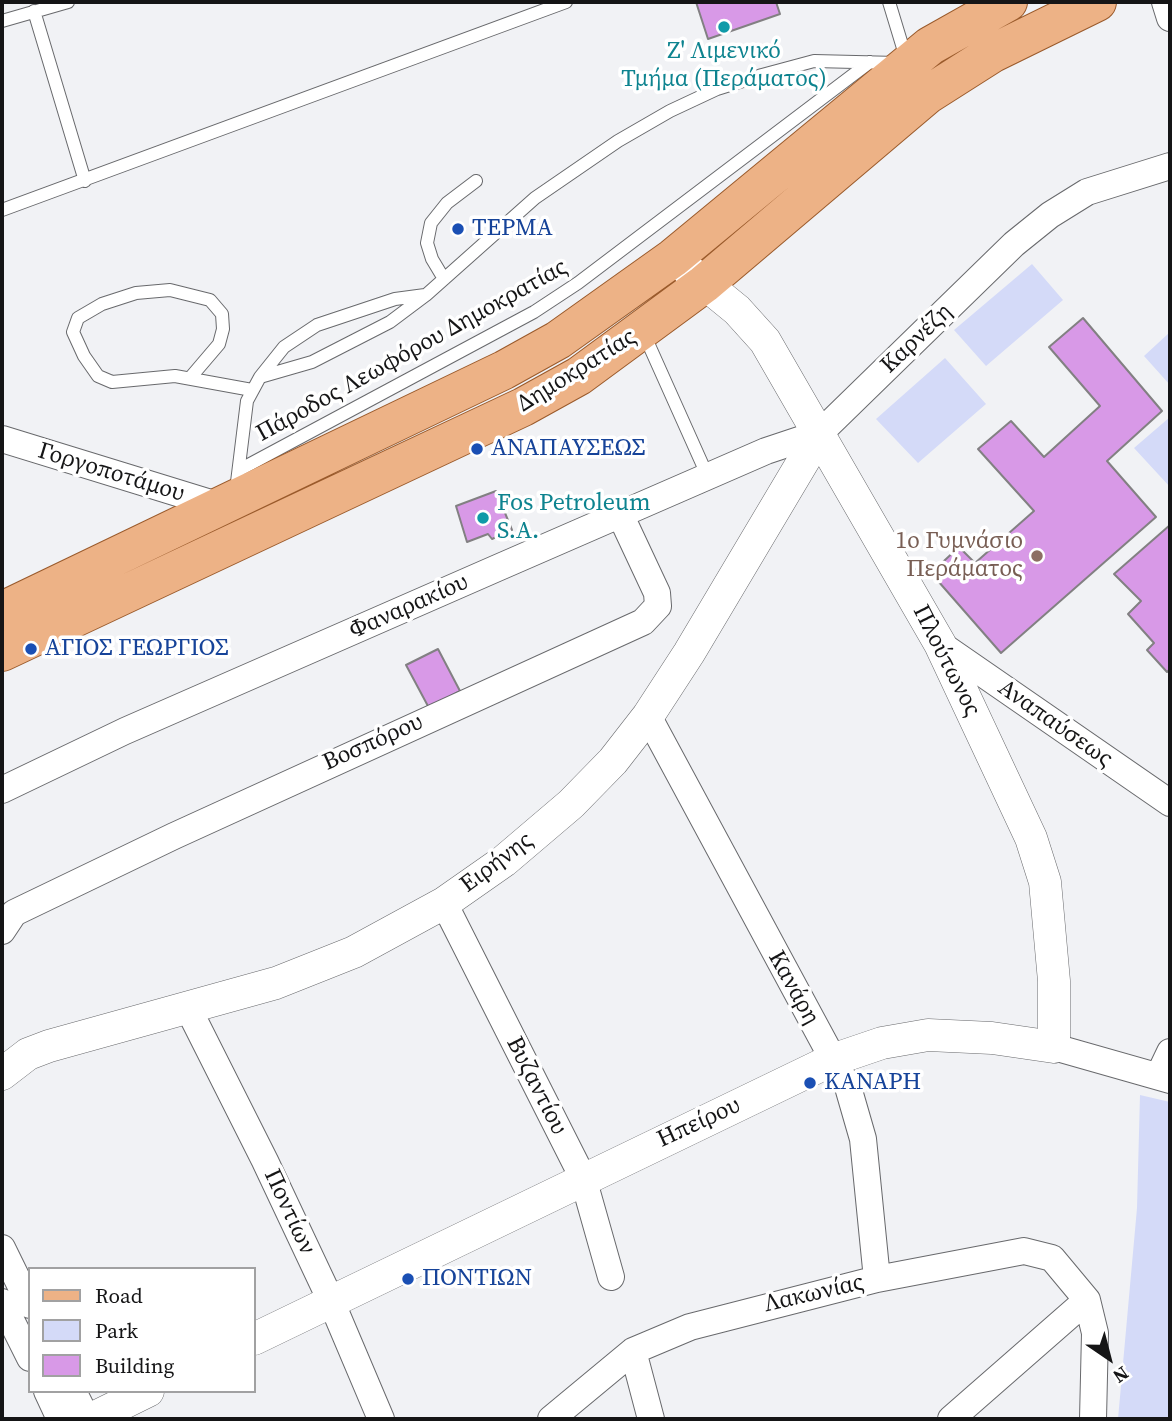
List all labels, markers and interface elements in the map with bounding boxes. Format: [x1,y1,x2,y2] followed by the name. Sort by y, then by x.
[716,19,732,35] marker: Ζ' Λιμενικό Τμήμα (Περάματος)
[621,38,827,94] place label: Ζ' Λιμενικό Τμήμα (Περάματος)
[472,215,553,243] place label: ΤΕΡΜΑ
[450,221,466,237] marker: ΤΕΡΜΑ
[251,253,573,449] street label: Πάροδος Λεωφόρου Δημοκρατίας
[875,298,959,380] street label: Καρνέζη
[512,323,642,419] street label: Δημοκρατίας
[491,435,645,463] place label: ΑΝΑΠΑΥΣΕΩΣ
[34,437,188,509] street label: Γοργοποτάμου
[469,441,485,457] marker: ΑΝΑΠΑΥΣΕΩΣ
[497,490,651,546] place label: Fos Petroleum S.A.
[475,510,491,526] marker: Fos Petroleum S.A.
[895,528,1023,584] place label: 1ο Γυμνάσιο Περάματος
[1029,548,1045,564] marker: 1ο Γυμνάσιο Περάματος
[345,568,473,646] street label: Φαναρακίου
[906,601,986,721] street label: Πλούτωνος
[45,635,228,663] place label: ΑΓΙΟΣ ΓΕΩΡΓΙΟΣ
[23,641,39,657] marker: ΑΓΙΟΣ ΓΕΩΡΓΙΟΣ
[992,674,1118,774] street label: Αναπαύσεως
[319,708,427,778] street label: Βοσπόρου
[455,826,539,900] street label: Ειρήνης
[761,946,825,1030] street label: Κανάρη
[499,1032,573,1140] street label: Βυζαντίου
[824,1069,921,1097] place label: ΚΑΝΑΡΗ
[802,1075,818,1091] marker: ΚΑΝΑΡΗ
[653,1091,745,1155] street label: Ηπείρου
[257,1165,321,1259] street label: Ποντίων
[422,1265,532,1293] place label: ΠΟΝΤΙΩΝ
[28,1267,256,1393] legend
[761,1269,867,1319] street label: Λακωνίας
[400,1271,416,1287] marker: ΠΟΝΤΙΩΝ
[95,1281,143,1310] text: Road
[95,1316,138,1345] text: Park
[1074,1323,1144,1393] north arrow
[95,1351,174,1380] text: Building
[1108,1361,1134,1390] text: N

